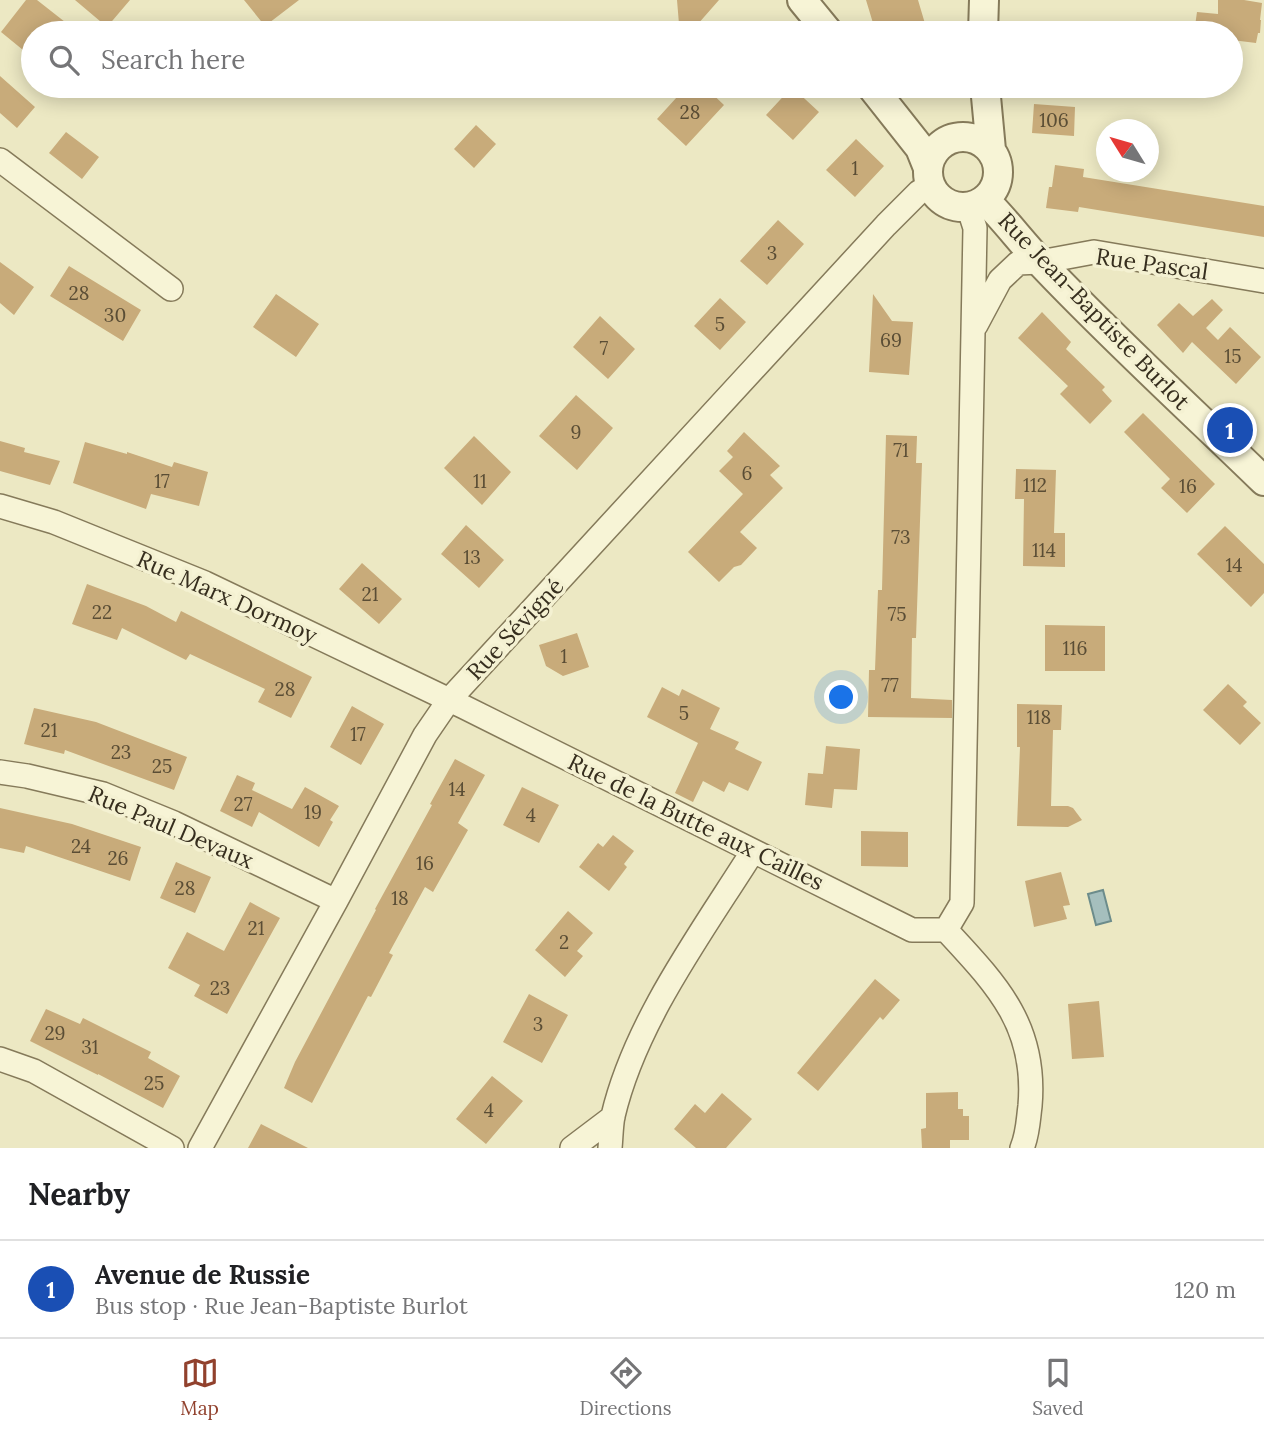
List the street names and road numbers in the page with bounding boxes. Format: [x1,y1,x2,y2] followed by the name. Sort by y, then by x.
[992,206,1196,416] street label: Rue Jean-Baptiste Burlot
[1094,241,1210,286] street label: Rue Pascal
[133,544,323,650] street label: Rue Marx Dormoy
[460,571,569,686] street label: Rue Sévigné
[563,747,829,896] street label: Rue de la Butte aux Cailles
[84,779,258,874] street label: Rue Paul Devaux

